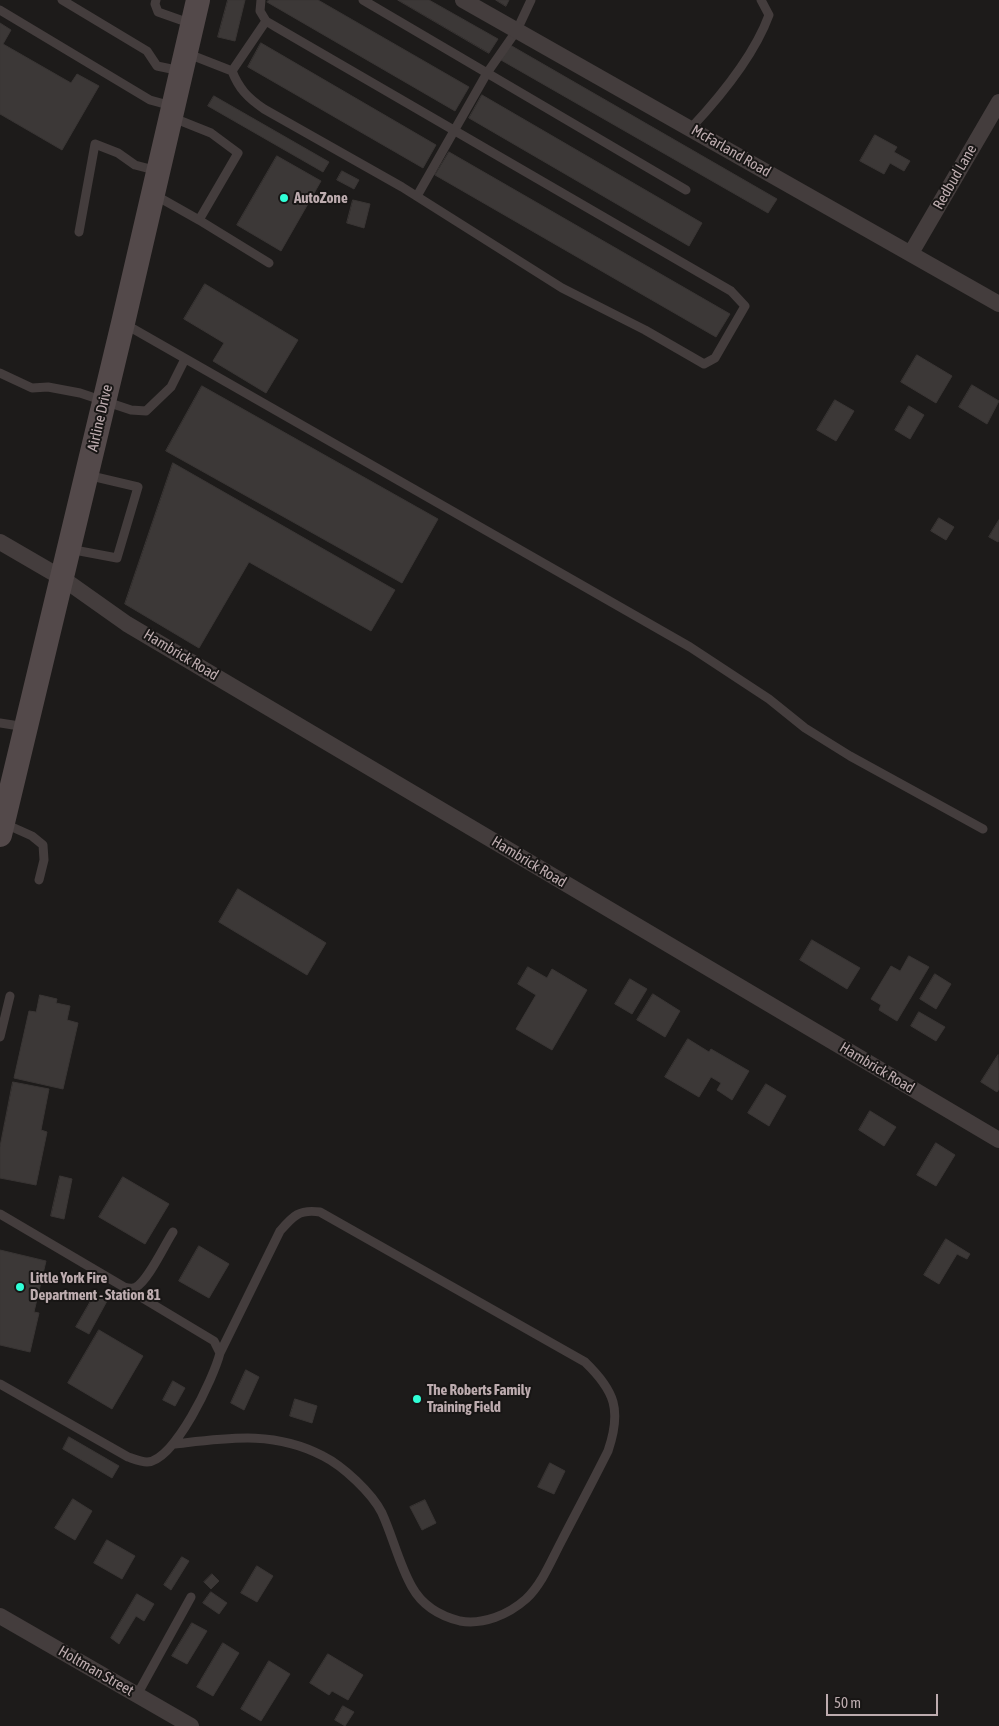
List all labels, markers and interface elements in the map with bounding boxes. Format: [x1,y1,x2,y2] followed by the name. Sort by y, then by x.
[688,121,774,181] street label: McFarland Road
[929,141,981,213] street label: Redbud Lane
[294,189,348,207] place label: AutoZone
[278,192,290,204] marker: AutoZone
[84,383,116,453] street label: Airline Drive
[140,626,222,684] street label: Hambrick Road
[488,833,570,891] street label: Hambrick Road
[836,1039,918,1097] street label: Hambrick Road
[30,1269,161,1304] place label: Little York Fire Department - Station 81
[14,1281,26,1293] marker: Little York Fire Department - Station 81
[427,1381,531,1416] place label: The Roberts Family Training Field
[411,1393,423,1405] marker: The Roberts Family Training Field
[55,1642,137,1700] street label: Holtman Street
[829,1684,942,1716] scale bar
[834,1694,861,1711] text: 50 m

